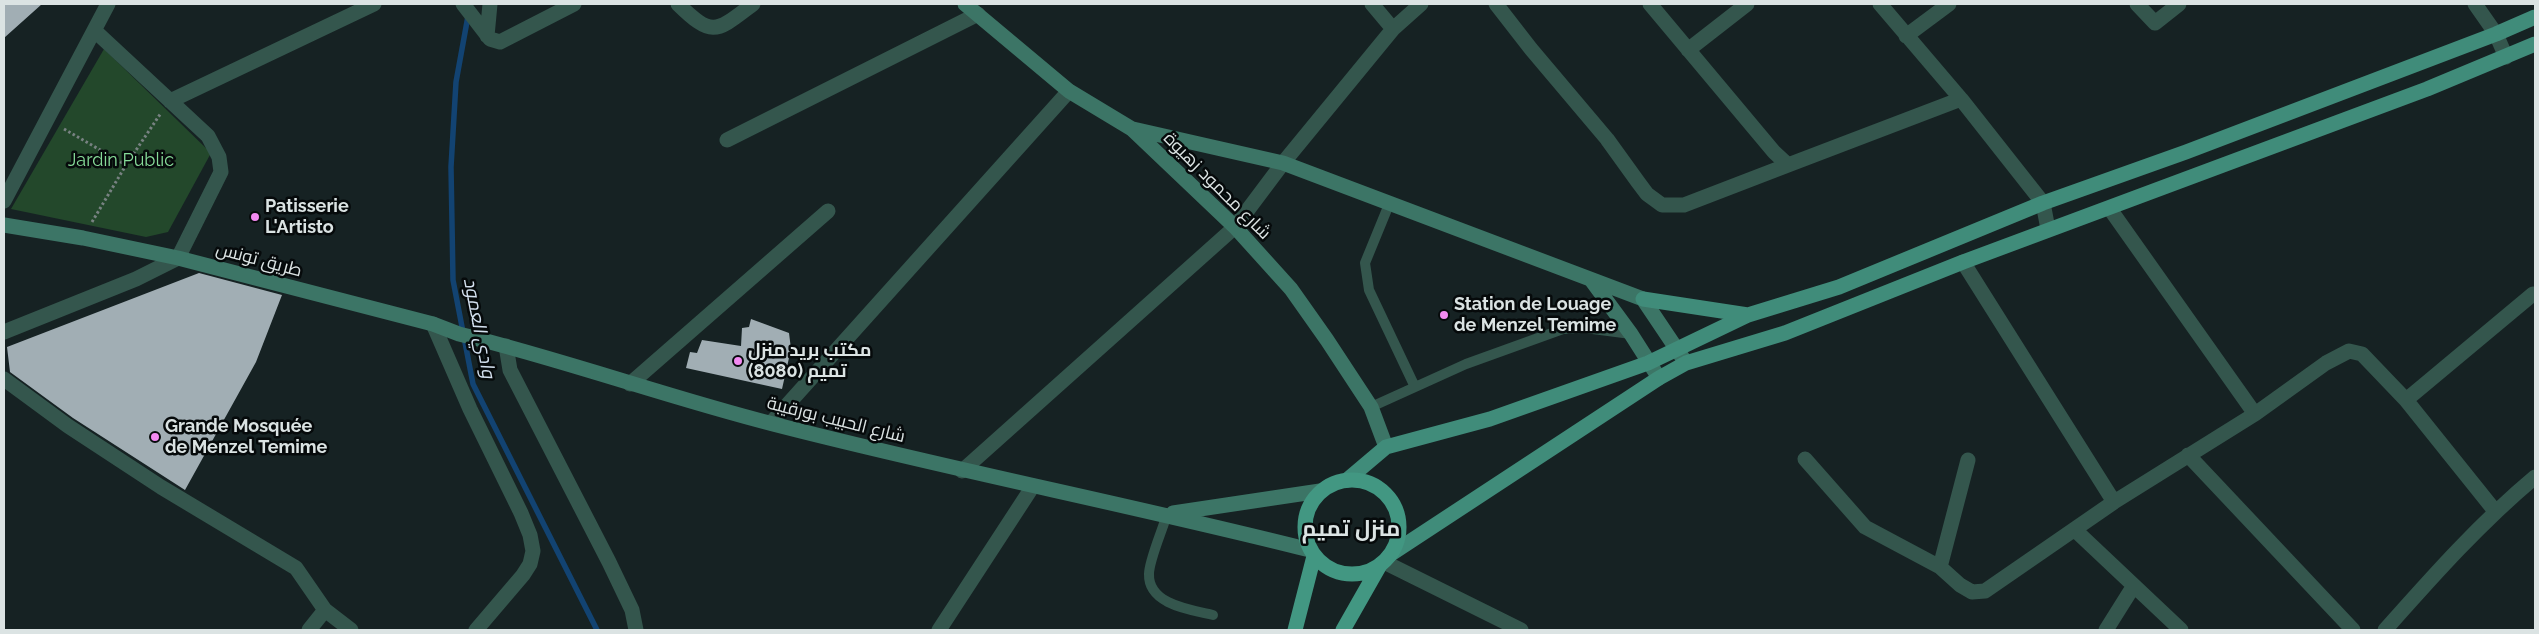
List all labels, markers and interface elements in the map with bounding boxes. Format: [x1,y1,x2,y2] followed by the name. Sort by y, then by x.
[1159,128,1275,244] street label: شارع محمود زهيوة
[68,150,174,172] park label: Jardin Public
[265,196,349,238] place label: Patisserie L'Artisto
[249,211,261,223] marker: Patisserie L'Artisto
[214,238,304,282] street label: طريق تونس
[458,276,500,380] water label: وادي العمود
[1454,294,1616,336] place label: Station de Louage de Menzel Temime
[1438,309,1450,321] marker: Station de Louage de Menzel Temime
[748,340,871,382] place label: مكتب بريد منزل تميم (8080)
[732,355,744,367] marker: مكتب بريد منزل تميم (8080)
[765,392,907,448] street label: شارع الحبيب بورقيبة
[165,416,327,458] place label: Grande Mosquée de Menzel Temime
[149,431,161,443] marker: Grande Mosquée de Menzel Temime
[1302,516,1400,542] district label: منزل تميم

